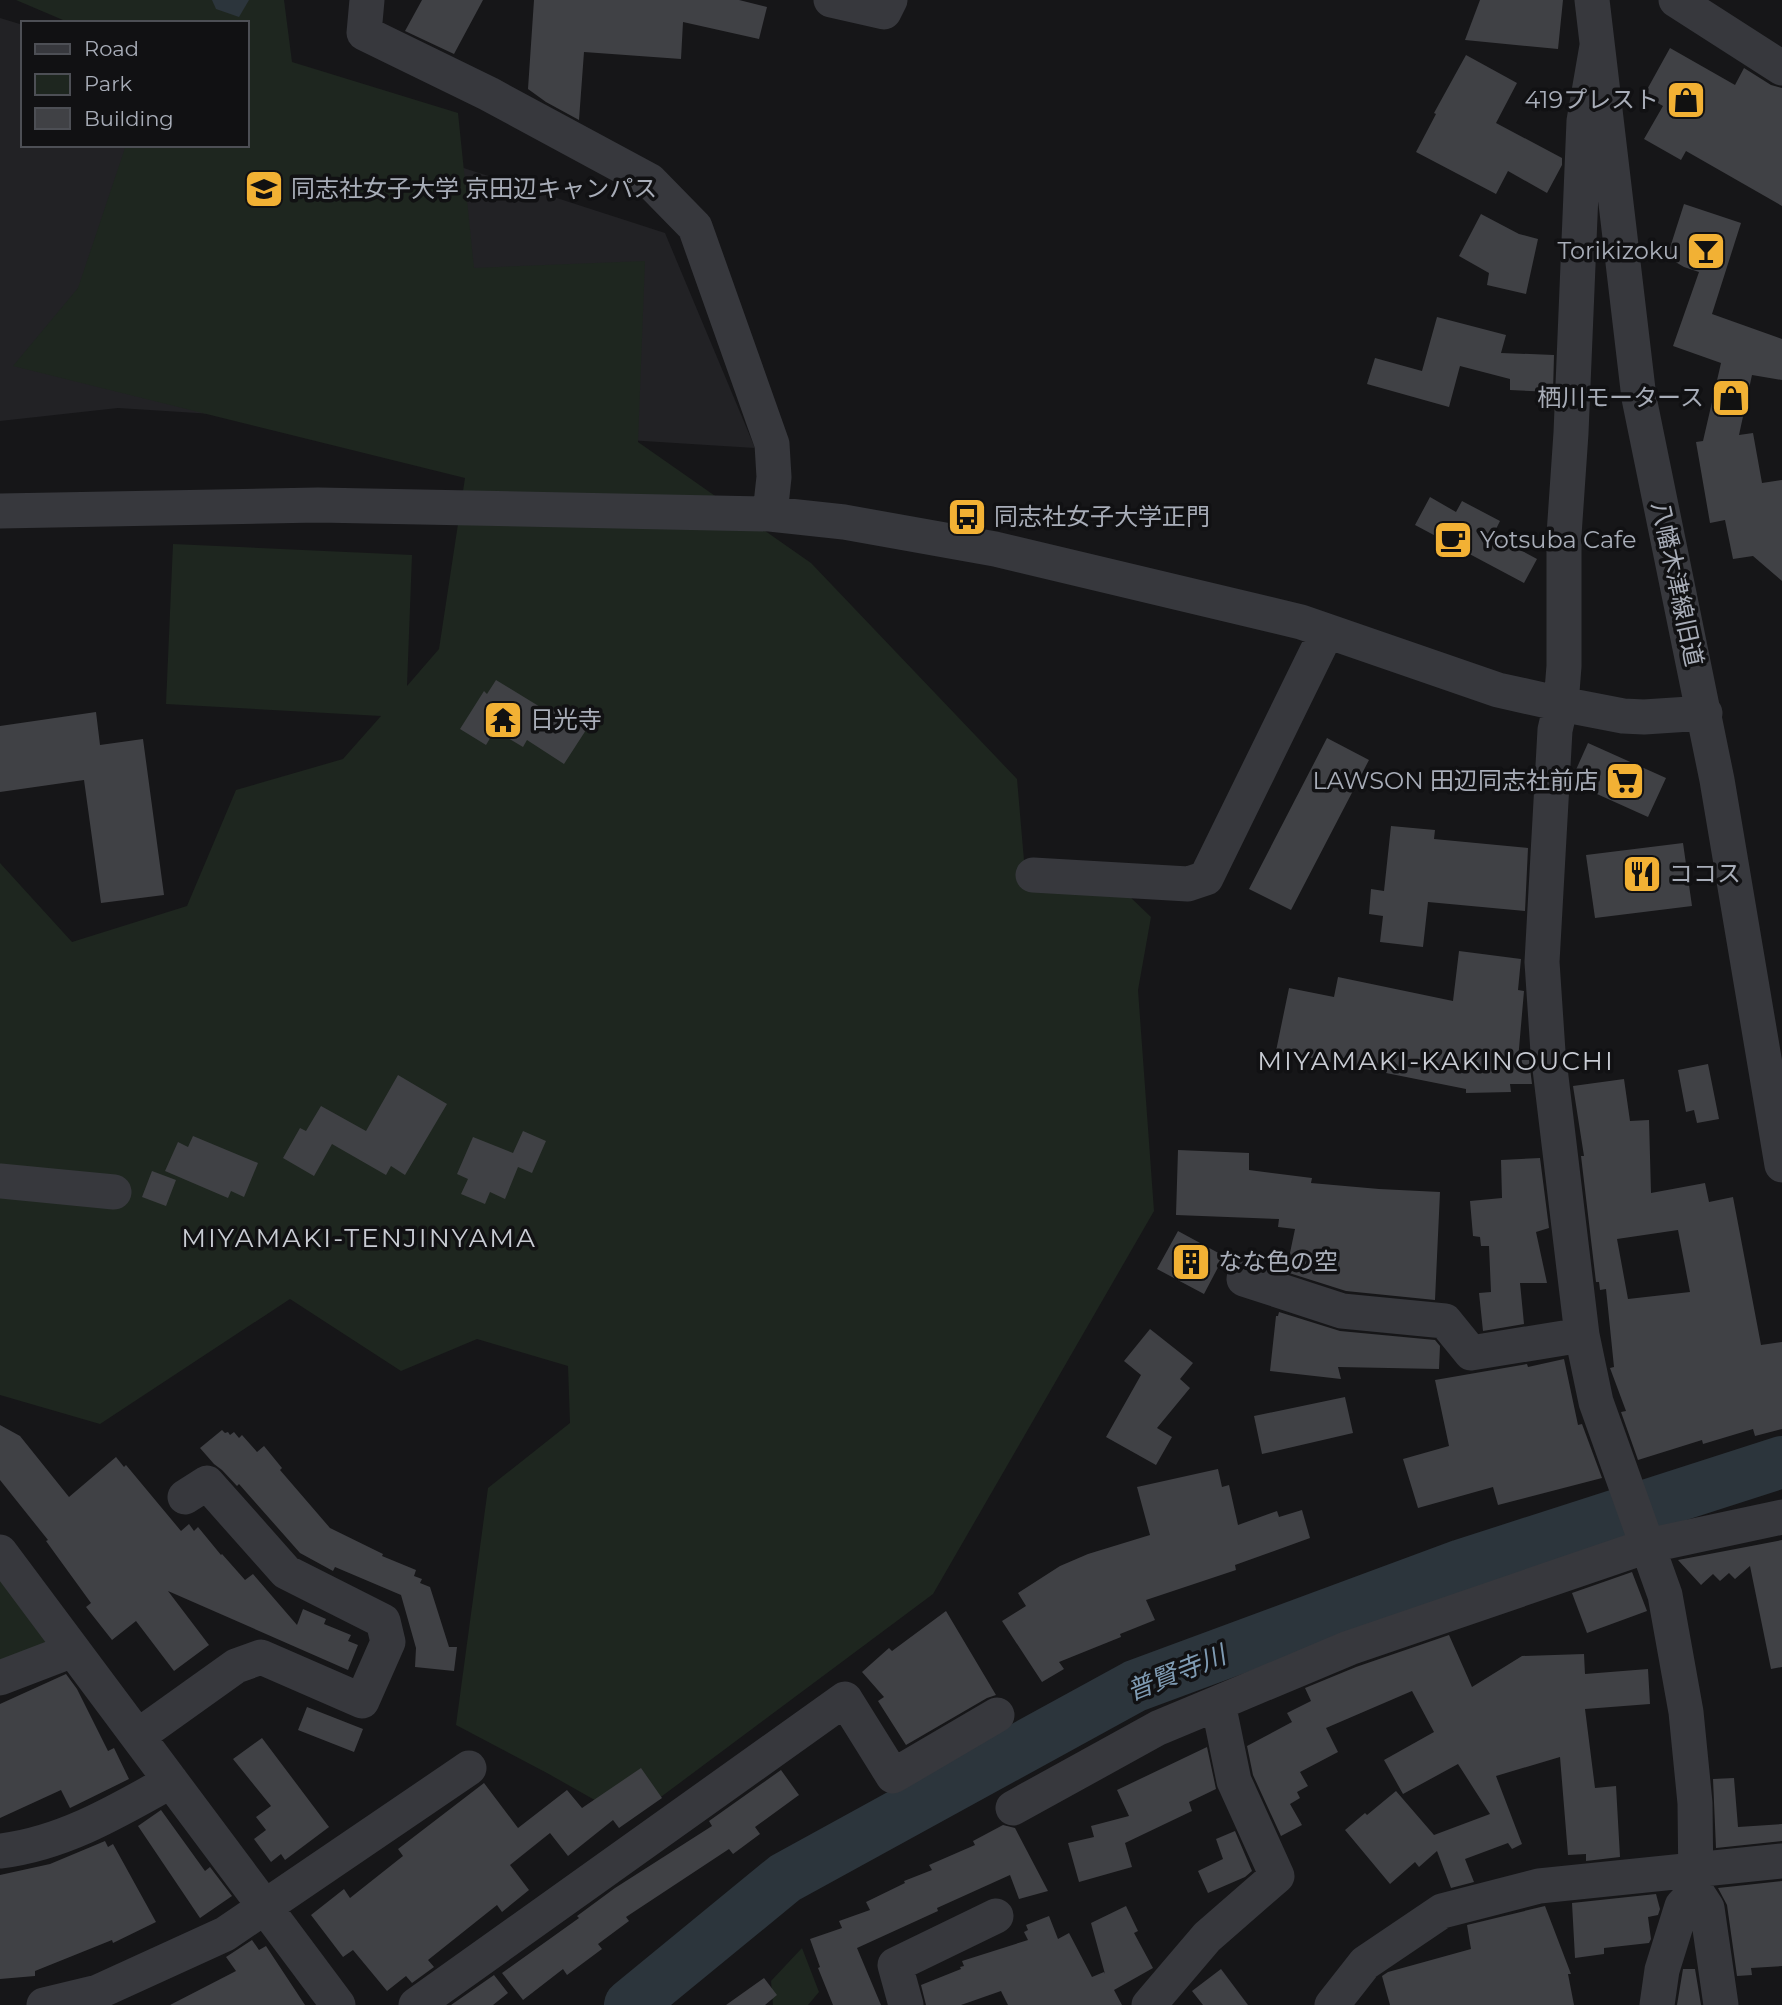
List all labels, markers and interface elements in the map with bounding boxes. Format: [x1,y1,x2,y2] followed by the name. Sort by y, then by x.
[21,21,248,147] legend
[84,36,139,61] text: Road
[84,71,132,96] text: Park
[1665,79,1707,121] shop icon: 419プレスト
[1524,85,1659,114] place label: 419プレスト
[84,106,174,131] text: Building
[243,168,285,210] school or university icon: 同志社女子大学 京田辺キャンパス
[291,174,657,203] place label: 同志社女子大学 京田辺キャンパス
[1685,230,1727,272] bar icon: Torikizoku
[1557,236,1679,265] place label: Torikizoku
[1710,377,1752,419] shop icon: 栖川モータース
[1537,383,1704,412] place label: 栖川モータース
[946,496,988,538] bus stop icon: 同志社女子大学正門
[1646,499,1709,669] street label: 八幡木津線旧道
[994,502,1210,531] place label: 同志社女子大学正門
[1432,519,1474,561] cafe icon: Yotsuba Cafe
[1480,525,1636,554] place label: Yotsuba Cafe
[482,699,524,741] temple icon: 日光寺
[530,705,602,734] place label: 日光寺
[1604,760,1646,802] supermarket icon: LAWSON 田辺同志社前店
[1313,766,1598,795] place label: LAWSON 田辺同志社前店
[1621,853,1663,895] restaurant icon: ココス
[1669,859,1741,888] place label: ココス
[1257,1045,1615,1077] district label: MIYAMAKI-KAKINOUCHI
[181,1222,537,1254] district label: MIYAMAKI-TENJINYAMA
[1170,1241,1212,1283] building icon: なな色の空
[1218,1247,1338,1276] place label: なな色の空
[1122,1638,1233,1707] water label: 普賢寺川

